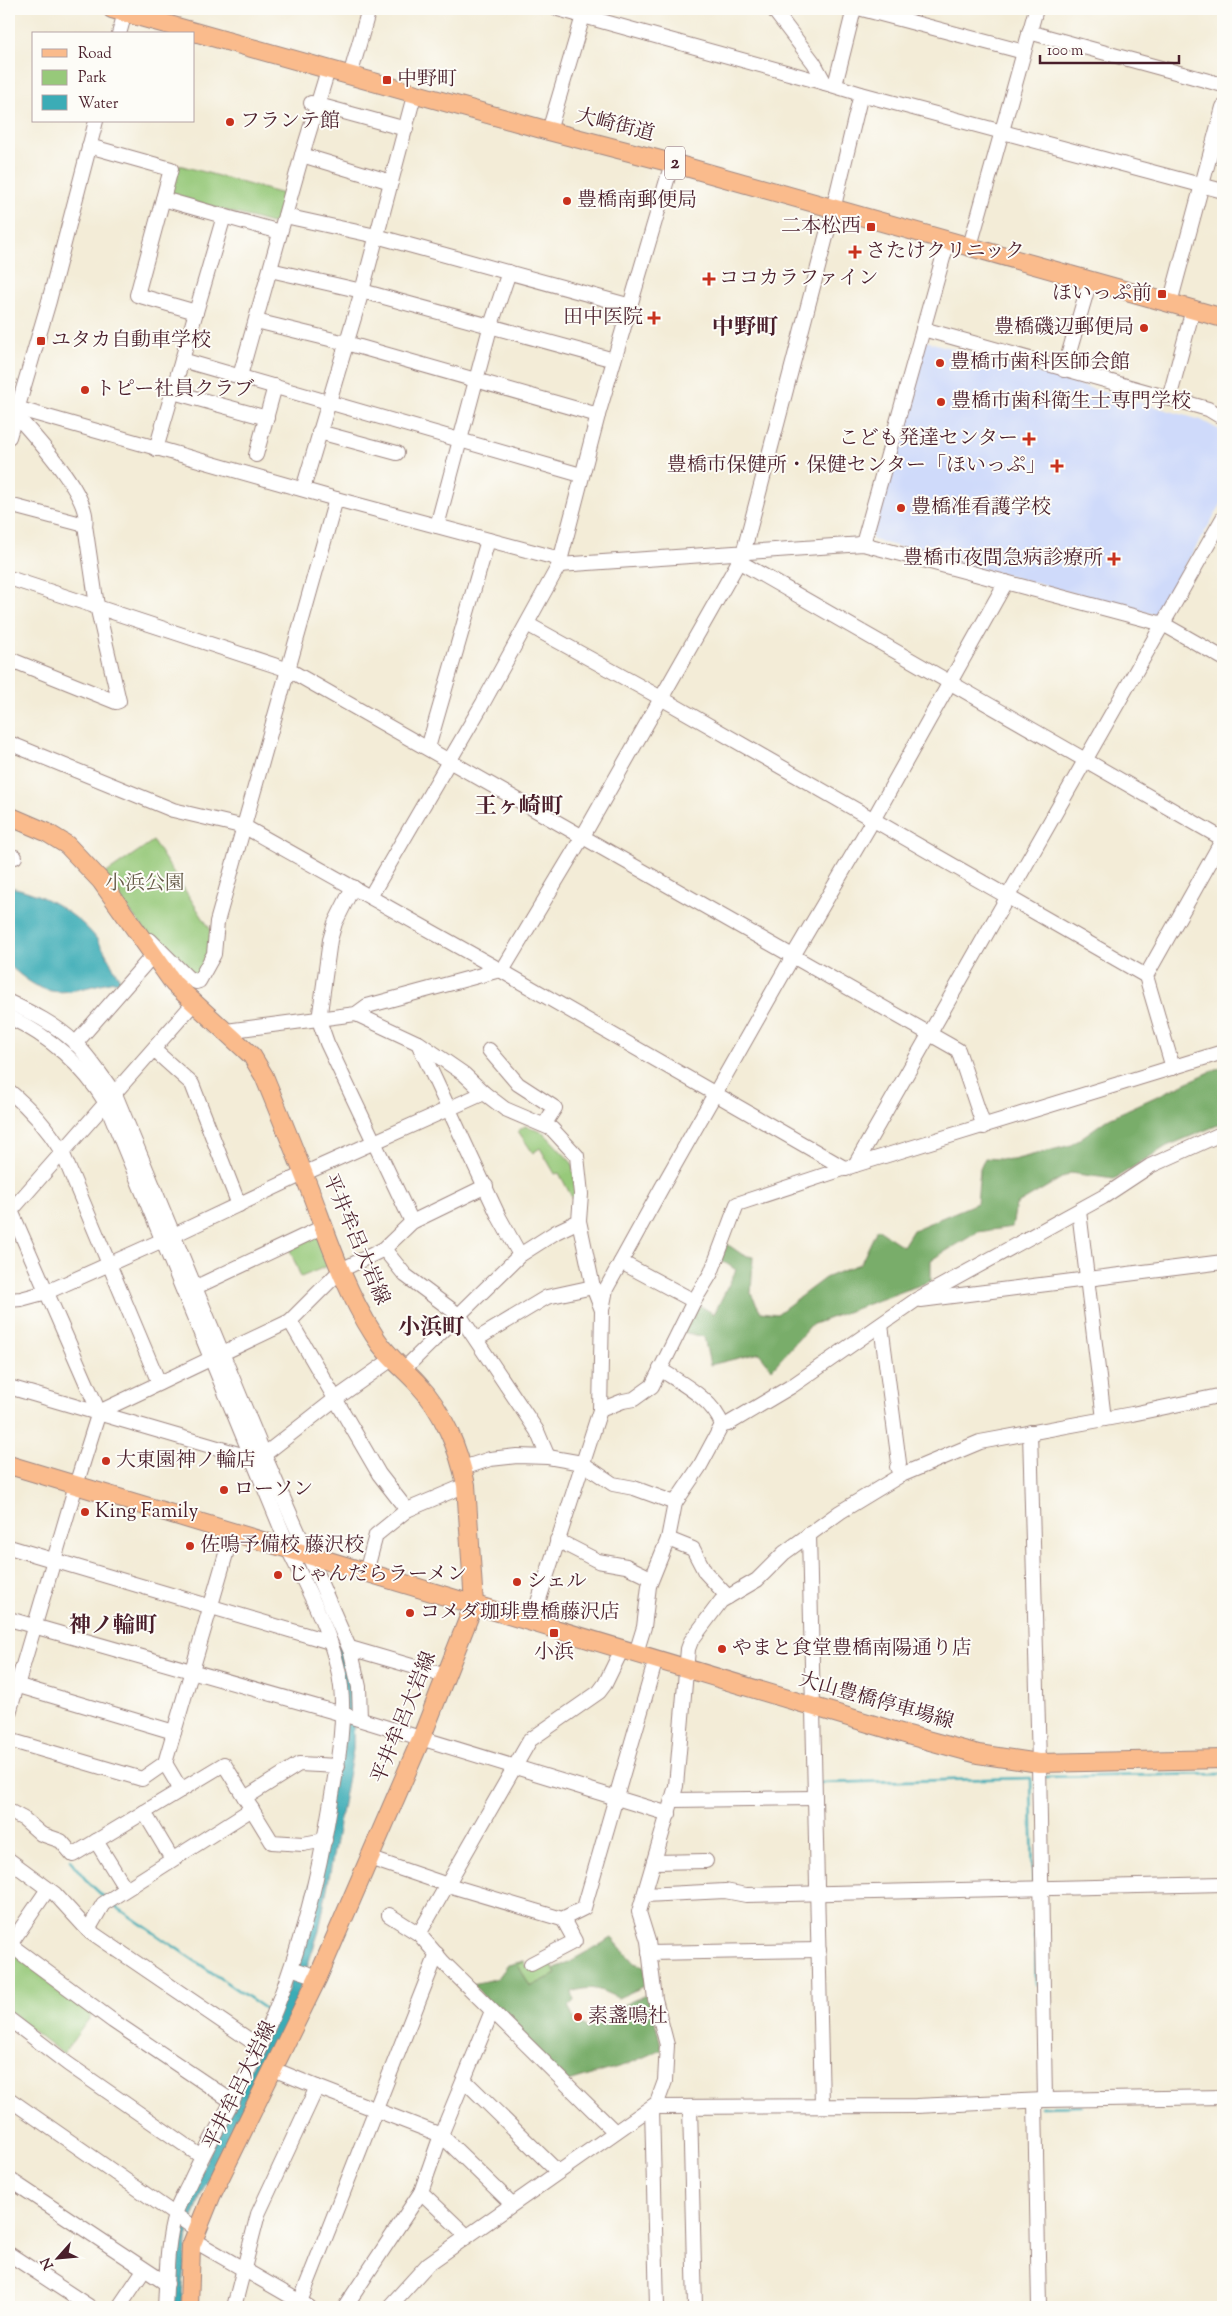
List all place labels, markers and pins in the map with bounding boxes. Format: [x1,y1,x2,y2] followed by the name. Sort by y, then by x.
[397,66,457,95] place label: 中野町
[381,74,393,86] marker: 中野町
[240,108,340,137] place label: フランテ館
[224,116,236,128] marker: フランテ館
[577,187,697,216] place label: 豊橋南郵便局
[561,195,573,207] marker: 豊橋南郵便局
[781,213,861,242] place label: 二本松西
[865,221,877,233] marker: 二本松西
[866,238,1025,267] place label: さたけクリニック
[848,245,862,259] marker: さたけクリニック
[719,265,879,294] place label: ココカラファイン
[703,273,715,285] marker: ココカラファイン
[1052,280,1152,309] place label: ほいっぷ前
[1156,288,1168,300] marker: ほいっぷ前
[563,304,643,333] place label: 田中医院
[647,311,661,325] marker: 田中医院
[994,314,1134,343] place label: 豊橋磯辺郵便局
[1138,322,1150,334] marker: 豊橋磯辺郵便局
[51,327,211,356] place label: ユタカ自動車学校
[35,335,47,347] marker: ユタカ自動車学校
[950,349,1130,378] place label: 豊橋市歯科医師会館
[934,357,946,369] marker: 豊橋市歯科医師会館
[95,376,254,405] place label: トピー社員クラブ
[79,384,91,396] marker: トピー社員クラブ
[951,388,1191,417] place label: 豊橋市歯科衛生士専門学校
[935,396,947,408] marker: 豊橋市歯科衛生士専門学校
[839,425,1018,454] place label: こども発達センター
[1022,432,1036,446] marker: こども発達センター
[667,452,1046,481] place label: 豊橋市保健所・保健センター「ほいっぷ」
[1050,459,1064,473] marker: 豊橋市保健所・保健センター「ほいっぷ」
[911,494,1051,523] place label: 豊橋准看護学校
[895,502,907,514] marker: 豊橋准看護学校
[903,545,1103,574] place label: 豊橋市夜間急病診療所
[1107,552,1121,566] marker: 豊橋市夜間急病診療所
[116,1447,256,1476] place label: 大東園神ノ輪店
[100,1455,112,1467] marker: 大東園神ノ輪店
[234,1476,313,1505] place label: ローソン
[218,1484,230,1496] marker: ローソン
[95,1498,198,1527] place label: King Family
[79,1506,91,1518] marker: King Family
[200,1532,364,1561] place label: 佐鳴予備校 藤沢校
[184,1540,196,1552] marker: 佐鳴予備校 藤沢校
[288,1561,467,1590] place label: じゃんだらラーメン
[527,1568,587,1597] place label: シェル
[272,1569,284,1581] marker: じゃんだらラーメン
[511,1576,523,1588] marker: シェル
[420,1599,620,1628] place label: コメダ珈琲豊橋藤沢店
[404,1607,416,1619] marker: コメダ珈琲豊橋藤沢店
[548,1627,560,1639] marker: 小浜
[732,1635,972,1664] place label: やまと食堂豊橋南陽通り店
[534,1639,574,1668] place label: 小浜
[716,1643,728,1655] marker: やまと食堂豊橋南陽通り店
[588,2003,668,2032] place label: 素盞鳴社
[572,2011,584,2023] marker: 素盞鳴社

